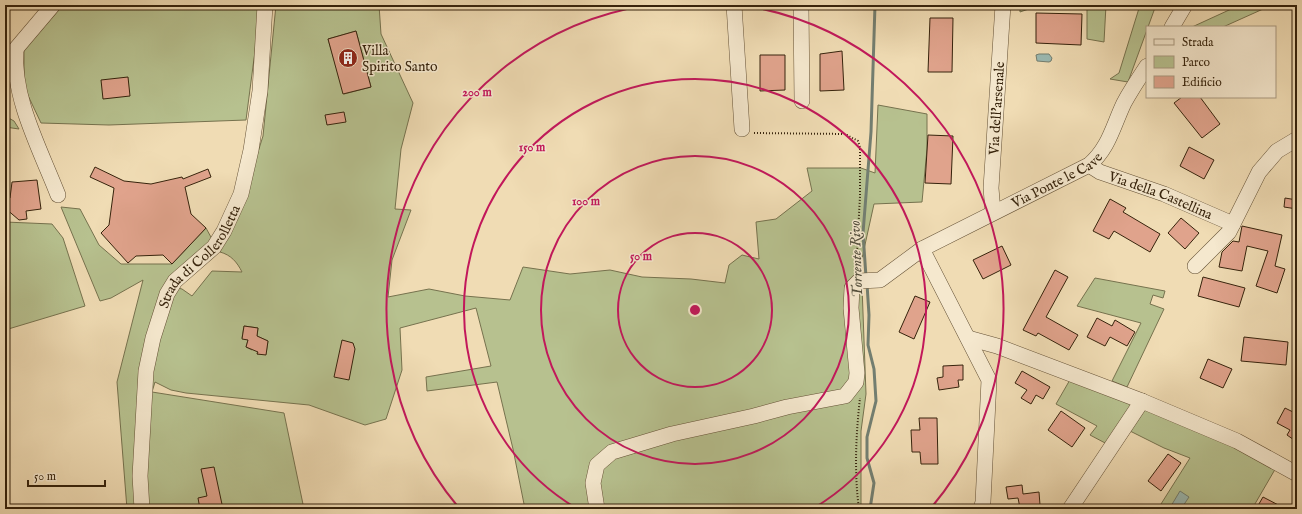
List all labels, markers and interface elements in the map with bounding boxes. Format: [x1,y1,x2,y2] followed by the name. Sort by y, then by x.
[1146,26,1276,98] legend
[1182,35,1214,50] text: Strada
[361,42,438,76] place label: Villa Spirito Santo
[337,47,359,69] building icon: Villa Spirito Santo
[1182,55,1211,70] text: Parco
[985,60,1009,157] street label: Via dell'arsenale
[1182,75,1222,90] text: Edificio
[462,85,492,100] text: 200 m
[519,140,546,155] text: 150 m
[1008,149,1107,213] street label: Via Ponte le Cave
[1105,167,1216,224] street label: Via della Castellina
[572,194,601,209] text: 100 m
[155,201,245,311] street label: Strada di Collerolletta
[846,220,867,298] water label: Torrente Rivo
[630,249,653,264] text: 50 m
[688,303,702,317] centre of rings
[28,462,105,488] scale bar
[34,469,56,484] text: 50 m

